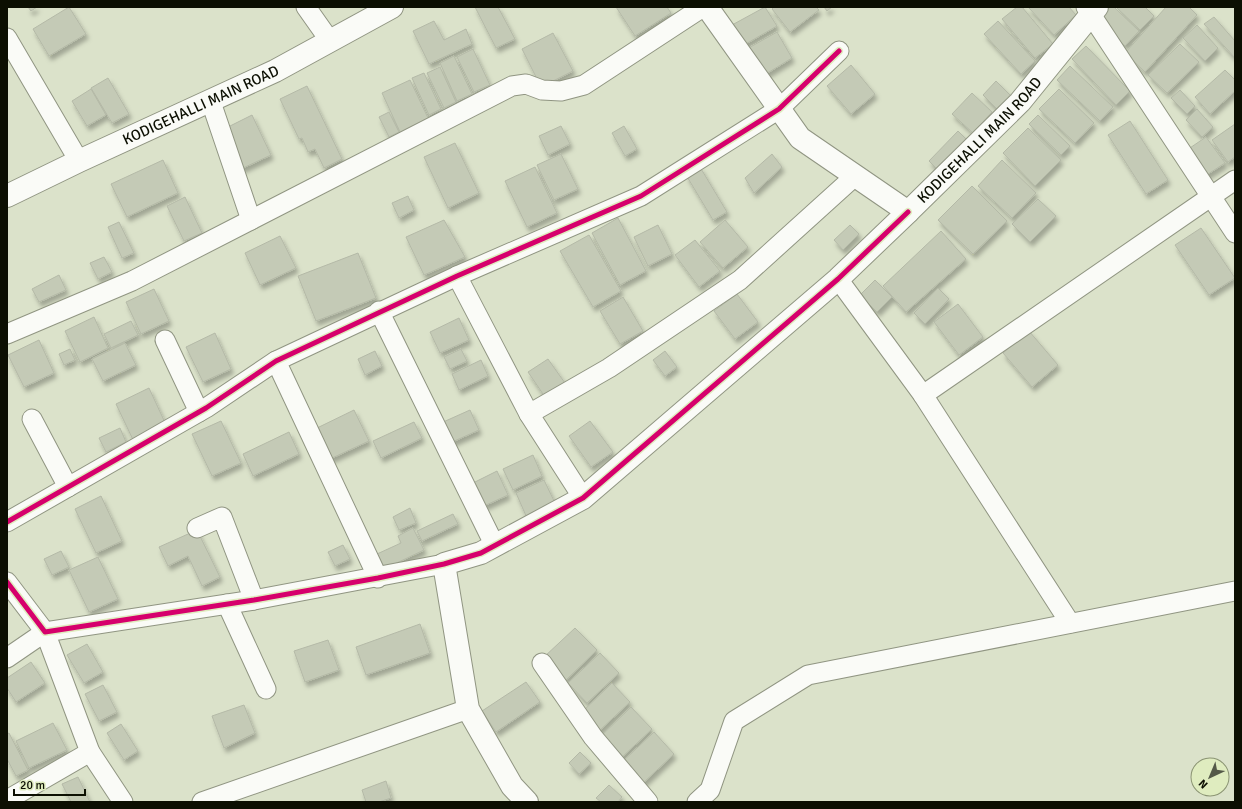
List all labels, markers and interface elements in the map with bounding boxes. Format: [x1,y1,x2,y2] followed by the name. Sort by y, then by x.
[120,61,282,149] street label: KODIGEHALLI MAIN ROAD
[913,73,1046,207] street label: KODIGEHALLI MAIN ROAD
[1190,757,1230,797] north arrow
[14,771,85,797] scale bar
[1196,776,1211,791] text: N
[20,778,45,793] text: 20 m

